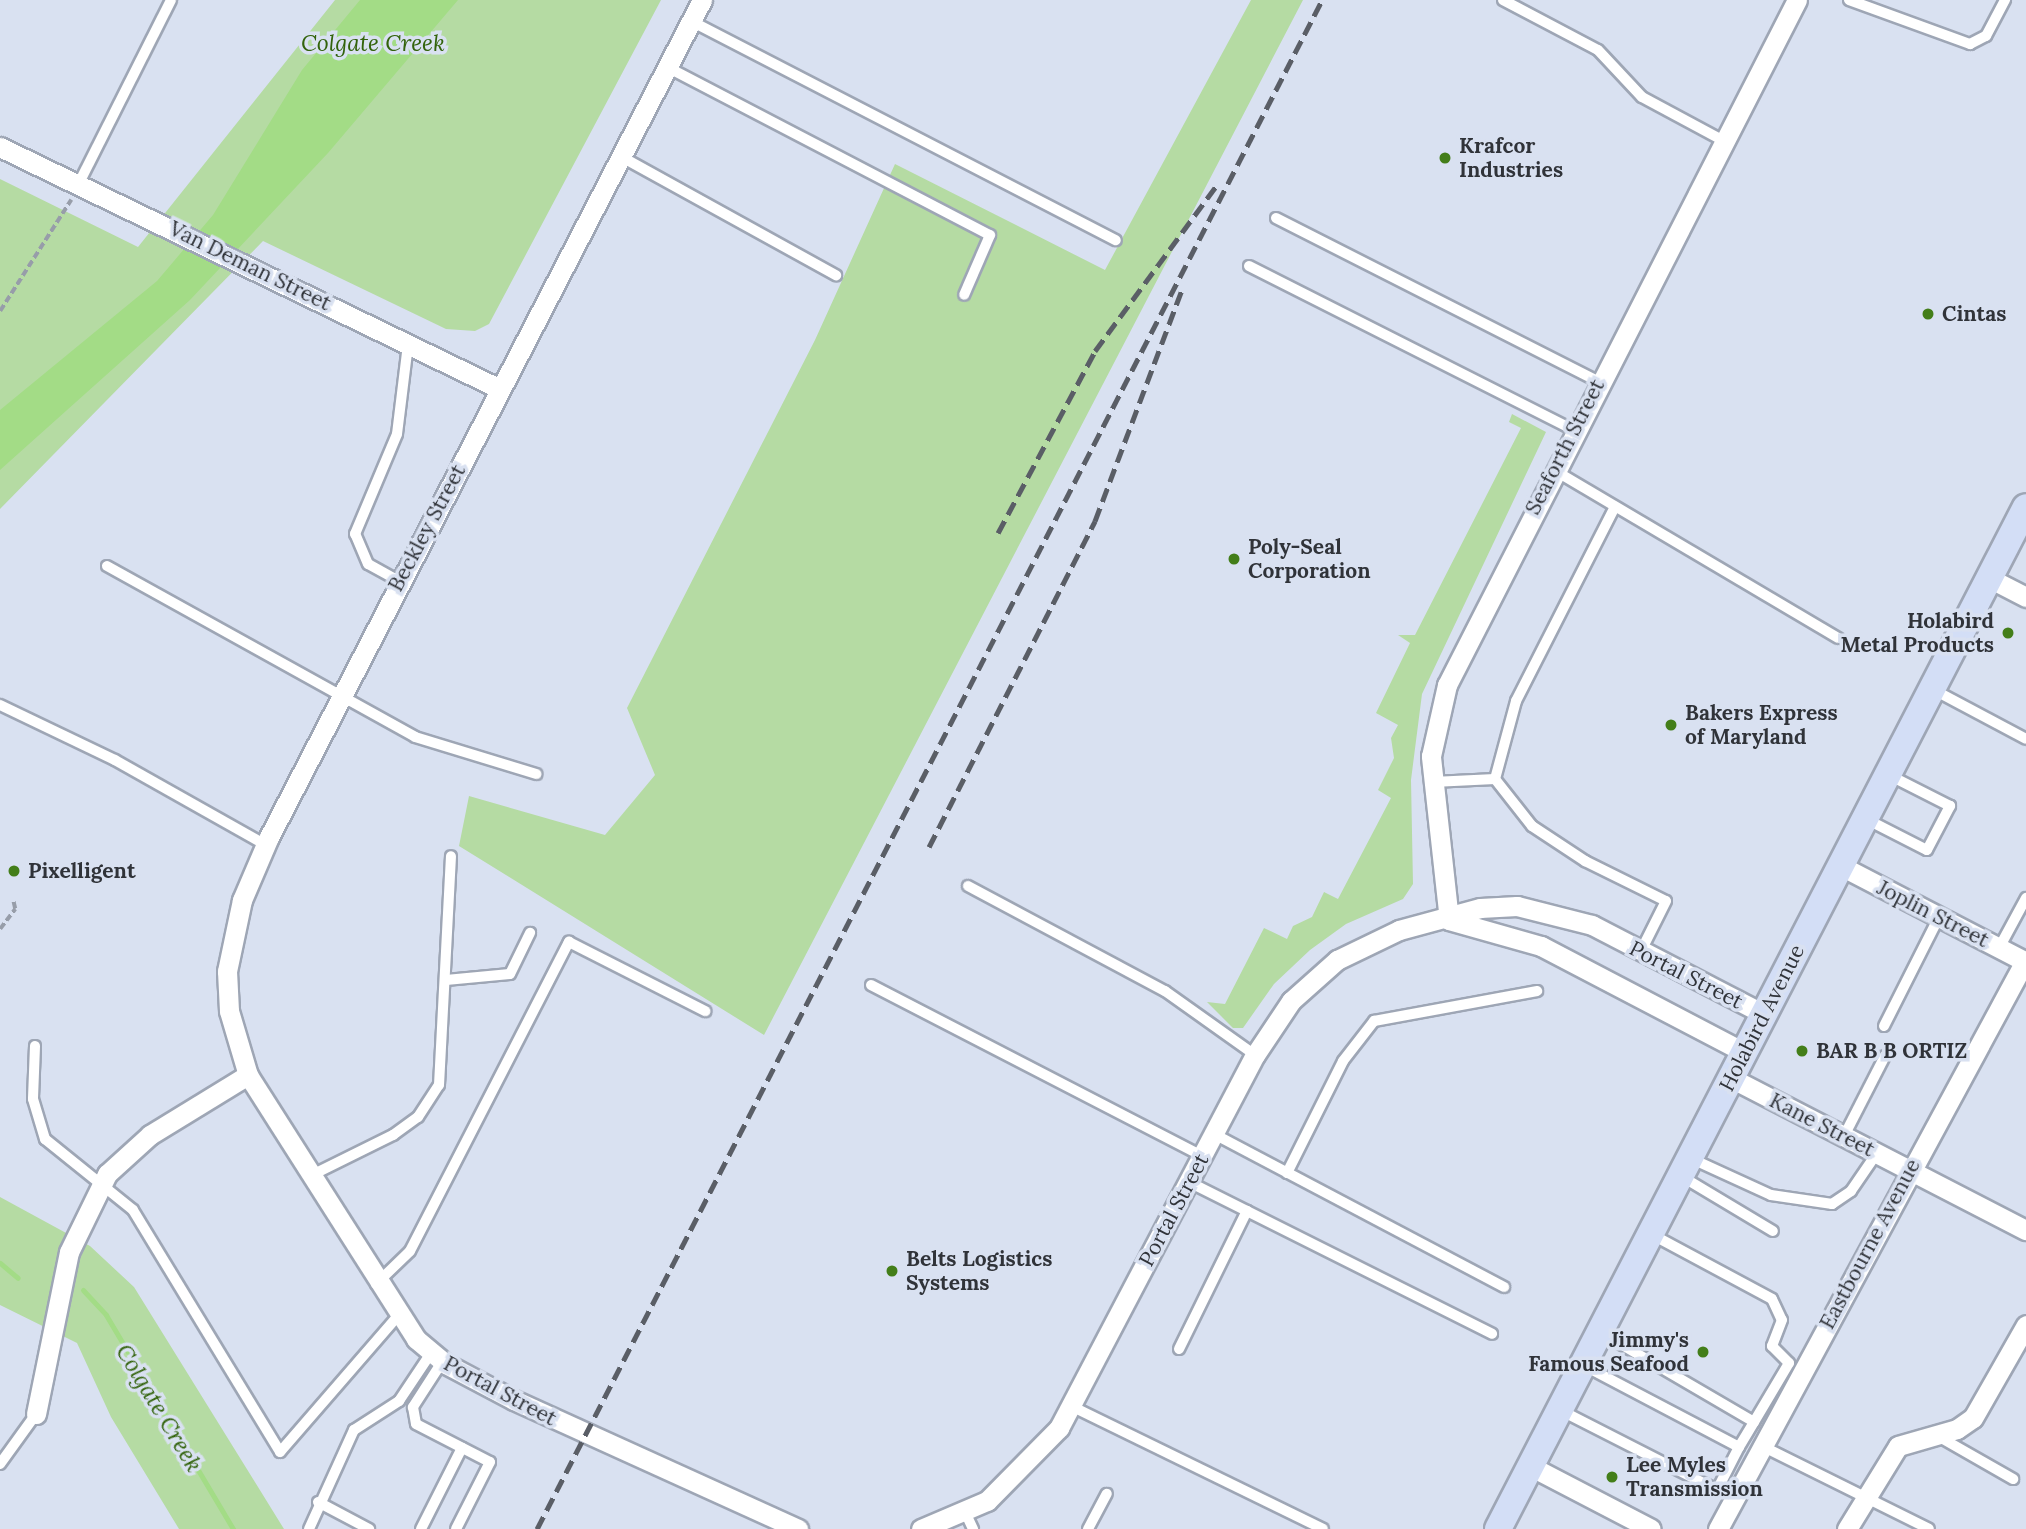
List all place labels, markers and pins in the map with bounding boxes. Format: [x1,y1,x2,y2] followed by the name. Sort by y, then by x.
[1459,133,1563,183] place label: Krafcor Industries
[1437,150,1453,166] marker: Krafcor Industries
[1942,301,2006,327] place label: Cintas
[1920,306,1936,322] marker: Cintas
[1248,534,1371,584] place label: Poly-Seal Corporation
[1226,551,1242,567] marker: Poly-Seal Corporation
[1841,608,1994,658] place label: Holabird Metal Products
[2000,625,2016,641] marker: Holabird Metal Products
[1685,700,1838,750] place label: Bakers Express of Maryland
[1663,717,1679,733] marker: Bakers Express of Maryland
[28,858,136,884] place label: Pixelligent
[6,863,22,879] marker: Pixelligent
[1816,1038,1967,1064] place label: BAR B B ORTIZ
[1794,1043,1810,1059] marker: BAR B B ORTIZ
[906,1246,1052,1296] place label: Belts Logistics Systems
[884,1263,900,1279] marker: Belts Logistics Systems
[1528,1327,1689,1377] place label: Jimmy's Famous Seafood
[1695,1344,1711,1360] marker: Jimmy's Famous Seafood
[1626,1452,1763,1502] place label: Lee Myles Transmission
[1604,1469,1620,1485] marker: Lee Myles Transmission

